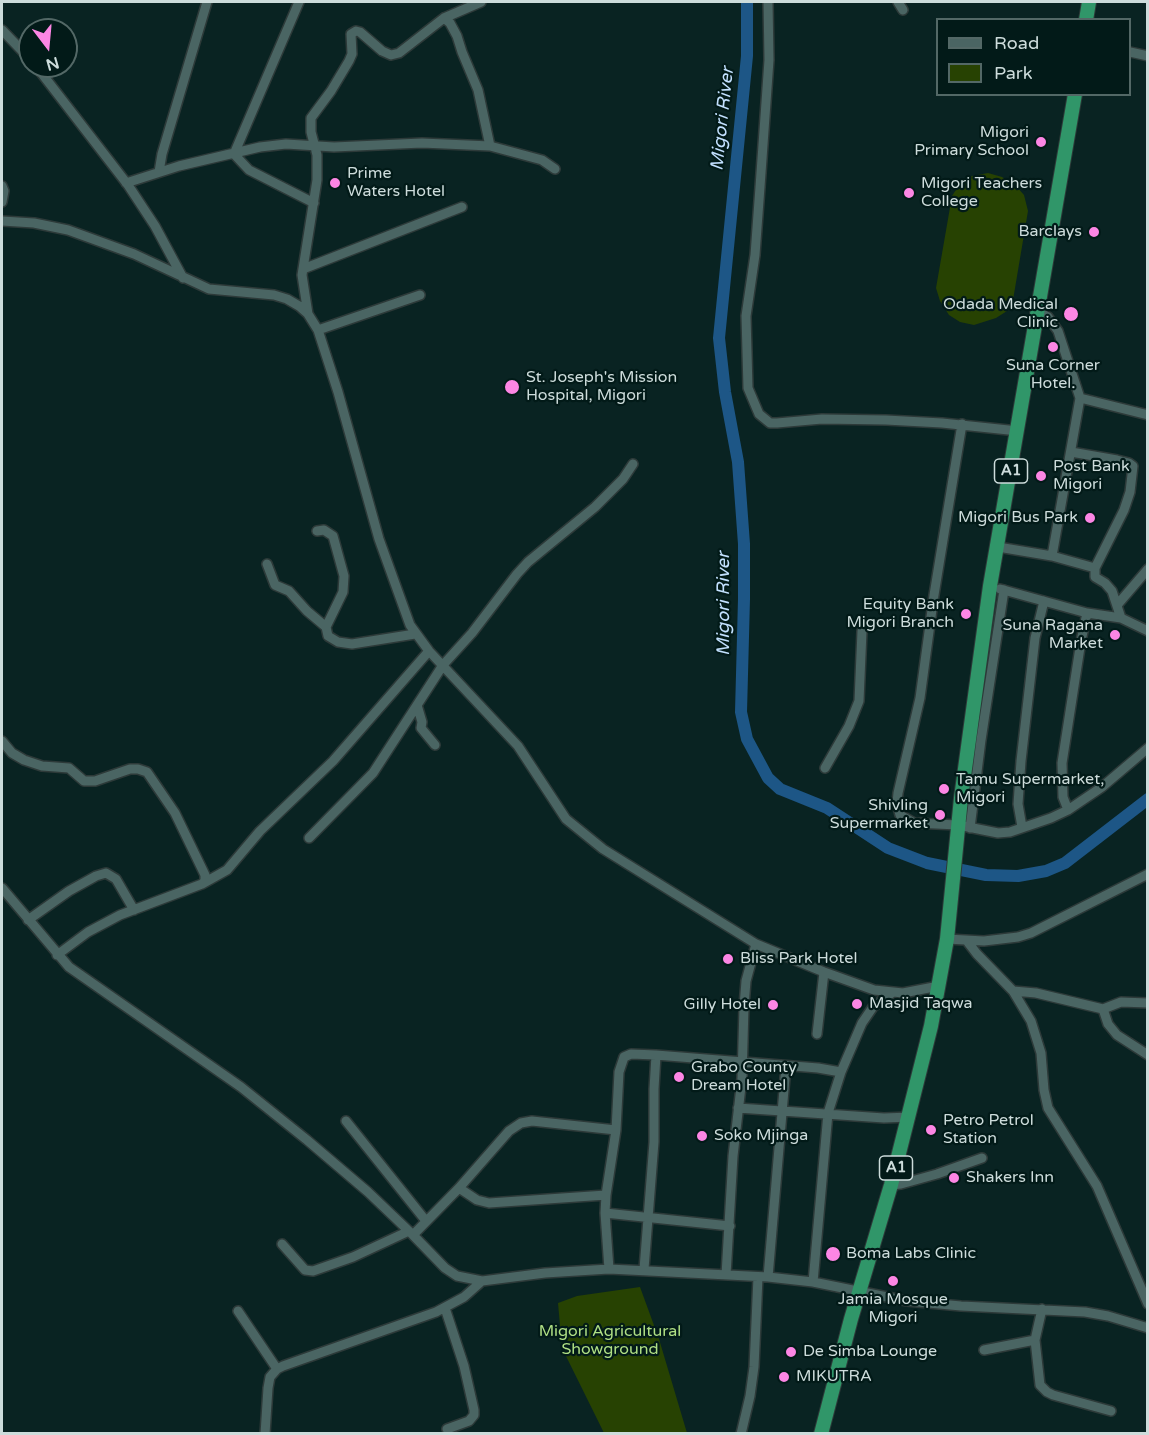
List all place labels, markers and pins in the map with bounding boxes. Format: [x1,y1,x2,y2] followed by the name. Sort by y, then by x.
[914,123,1029,161] place label: Migori Primary School
[1034,135,1048,149] marker: Migori Primary School
[347,164,445,202] place label: Prime Waters Hotel
[921,174,1042,212] place label: Migori Teachers College
[328,176,342,190] marker: Prime Waters Hotel
[902,186,916,200] marker: Migori Teachers College
[1018,222,1082,242] place label: Barclays
[1087,225,1101,239] marker: Barclays
[943,295,1058,333] place label: Odada Medical Clinic
[1062,305,1080,323] marker: Odada Medical Clinic
[1046,340,1060,354] marker: Suna Corner Hotel.
[1006,356,1100,394] place label: Suna Corner Hotel.
[526,368,677,406] place label: St. Joseph's Mission Hospital, Migori
[503,378,521,396] marker: St. Joseph's Mission Hospital, Migori
[1053,457,1130,495] place label: Post Bank Migori
[1034,469,1048,483] marker: Post Bank Migori
[958,508,1078,528] place label: Migori Bus Park
[1083,511,1097,525] marker: Migori Bus Park
[847,595,954,633] place label: Equity Bank Migori Branch
[959,607,973,621] marker: Equity Bank Migori Branch
[1002,616,1103,654] place label: Suna Ragana Market
[1108,628,1122,642] marker: Suna Ragana Market
[956,770,1104,808] place label: Tamu Supermarket, Migori
[937,782,951,796] marker: Tamu Supermarket, Migori
[830,796,928,834] place label: Shivling Supermarket
[933,808,947,822] marker: Shivling Supermarket
[740,949,857,969] place label: Bliss Park Hotel
[721,952,735,966] marker: Bliss Park Hotel
[869,994,973,1014] place label: Masjid Taqwa
[684,995,761,1015] place label: Gilly Hotel
[850,997,864,1011] marker: Masjid Taqwa
[766,998,780,1012] marker: Gilly Hotel
[691,1058,797,1096] place label: Grabo County Dream Hotel
[672,1070,686,1084] marker: Grabo County Dream Hotel
[943,1111,1034,1149] place label: Petro Petrol Station
[924,1123,938,1137] marker: Petro Petrol Station
[714,1126,808,1146] place label: Soko Mjinga
[695,1129,709,1143] marker: Soko Mjinga
[966,1168,1054,1188] place label: Shakers Inn
[947,1171,961,1185] marker: Shakers Inn
[846,1244,976,1264] place label: Boma Labs Clinic
[824,1245,842,1263] marker: Boma Labs Clinic
[886,1274,900,1288] marker: Jamia Mosque Migori
[838,1290,948,1328] place label: Jamia Mosque Migori
[803,1342,937,1362] place label: De Simba Lounge
[784,1345,798,1359] marker: De Simba Lounge
[796,1367,872,1387] place label: MIKUTRA
[777,1370,791,1384] marker: MIKUTRA

